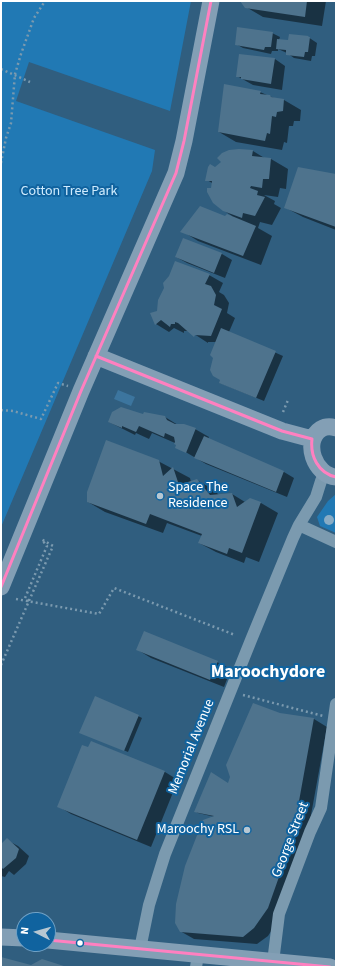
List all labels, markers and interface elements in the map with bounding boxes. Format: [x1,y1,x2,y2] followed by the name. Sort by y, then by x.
[21,184,117,200] park label: Cotton Tree Park
[168,480,228,512] place label: Space The Residence
[155,491,165,501] marker: Space The Residence
[211,662,325,684] district label: Maroochydore
[165,697,219,797] street label: Memorial Avenue
[269,800,313,880] street label: George Street
[156,822,239,838] place label: Maroochy RSL
[242,825,252,835] marker: Maroochy RSL
[16,912,56,952] north arrow
[17,926,32,935] text: N
[75,938,85,948] unlabelled marker

